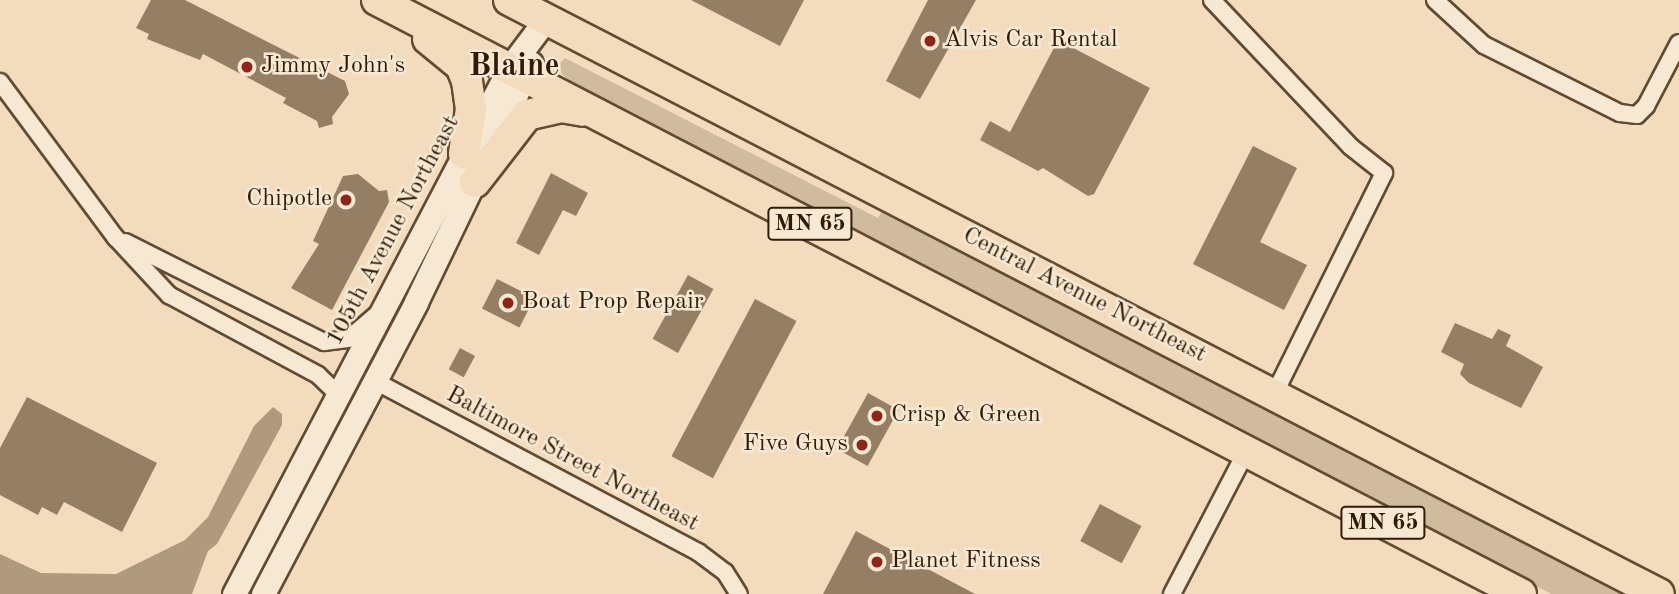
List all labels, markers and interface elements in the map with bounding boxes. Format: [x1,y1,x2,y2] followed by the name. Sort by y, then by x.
[944,27,1118,55] place label: Alvis Car Rental
[922,33,938,49] marker: Alvis Car Rental
[468,48,560,86] district label: Blaine
[261,53,405,81] place label: Jimmy John's
[239,59,255,75] marker: Jimmy John's
[321,111,467,351] street label: 105th Avenue Northeast
[246,186,332,214] place label: Chipotle
[338,192,354,208] marker: Chipotle
[766,204,854,244] road number: MN 65
[957,222,1211,370] street label: Central Avenue Northeast
[522,289,703,317] place label: Boat Prop Repair
[500,295,516,311] marker: Boat Prop Repair
[441,381,703,539] street label: Baltimore Street Northeast
[891,402,1041,430] place label: Crisp & Green
[869,408,885,424] marker: Crisp & Green
[743,431,848,459] place label: Five Guys
[854,437,870,453] marker: Five Guys
[1339,503,1427,542] road number: MN 65
[891,548,1041,576] place label: Planet Fitness
[869,554,885,570] marker: Planet Fitness

